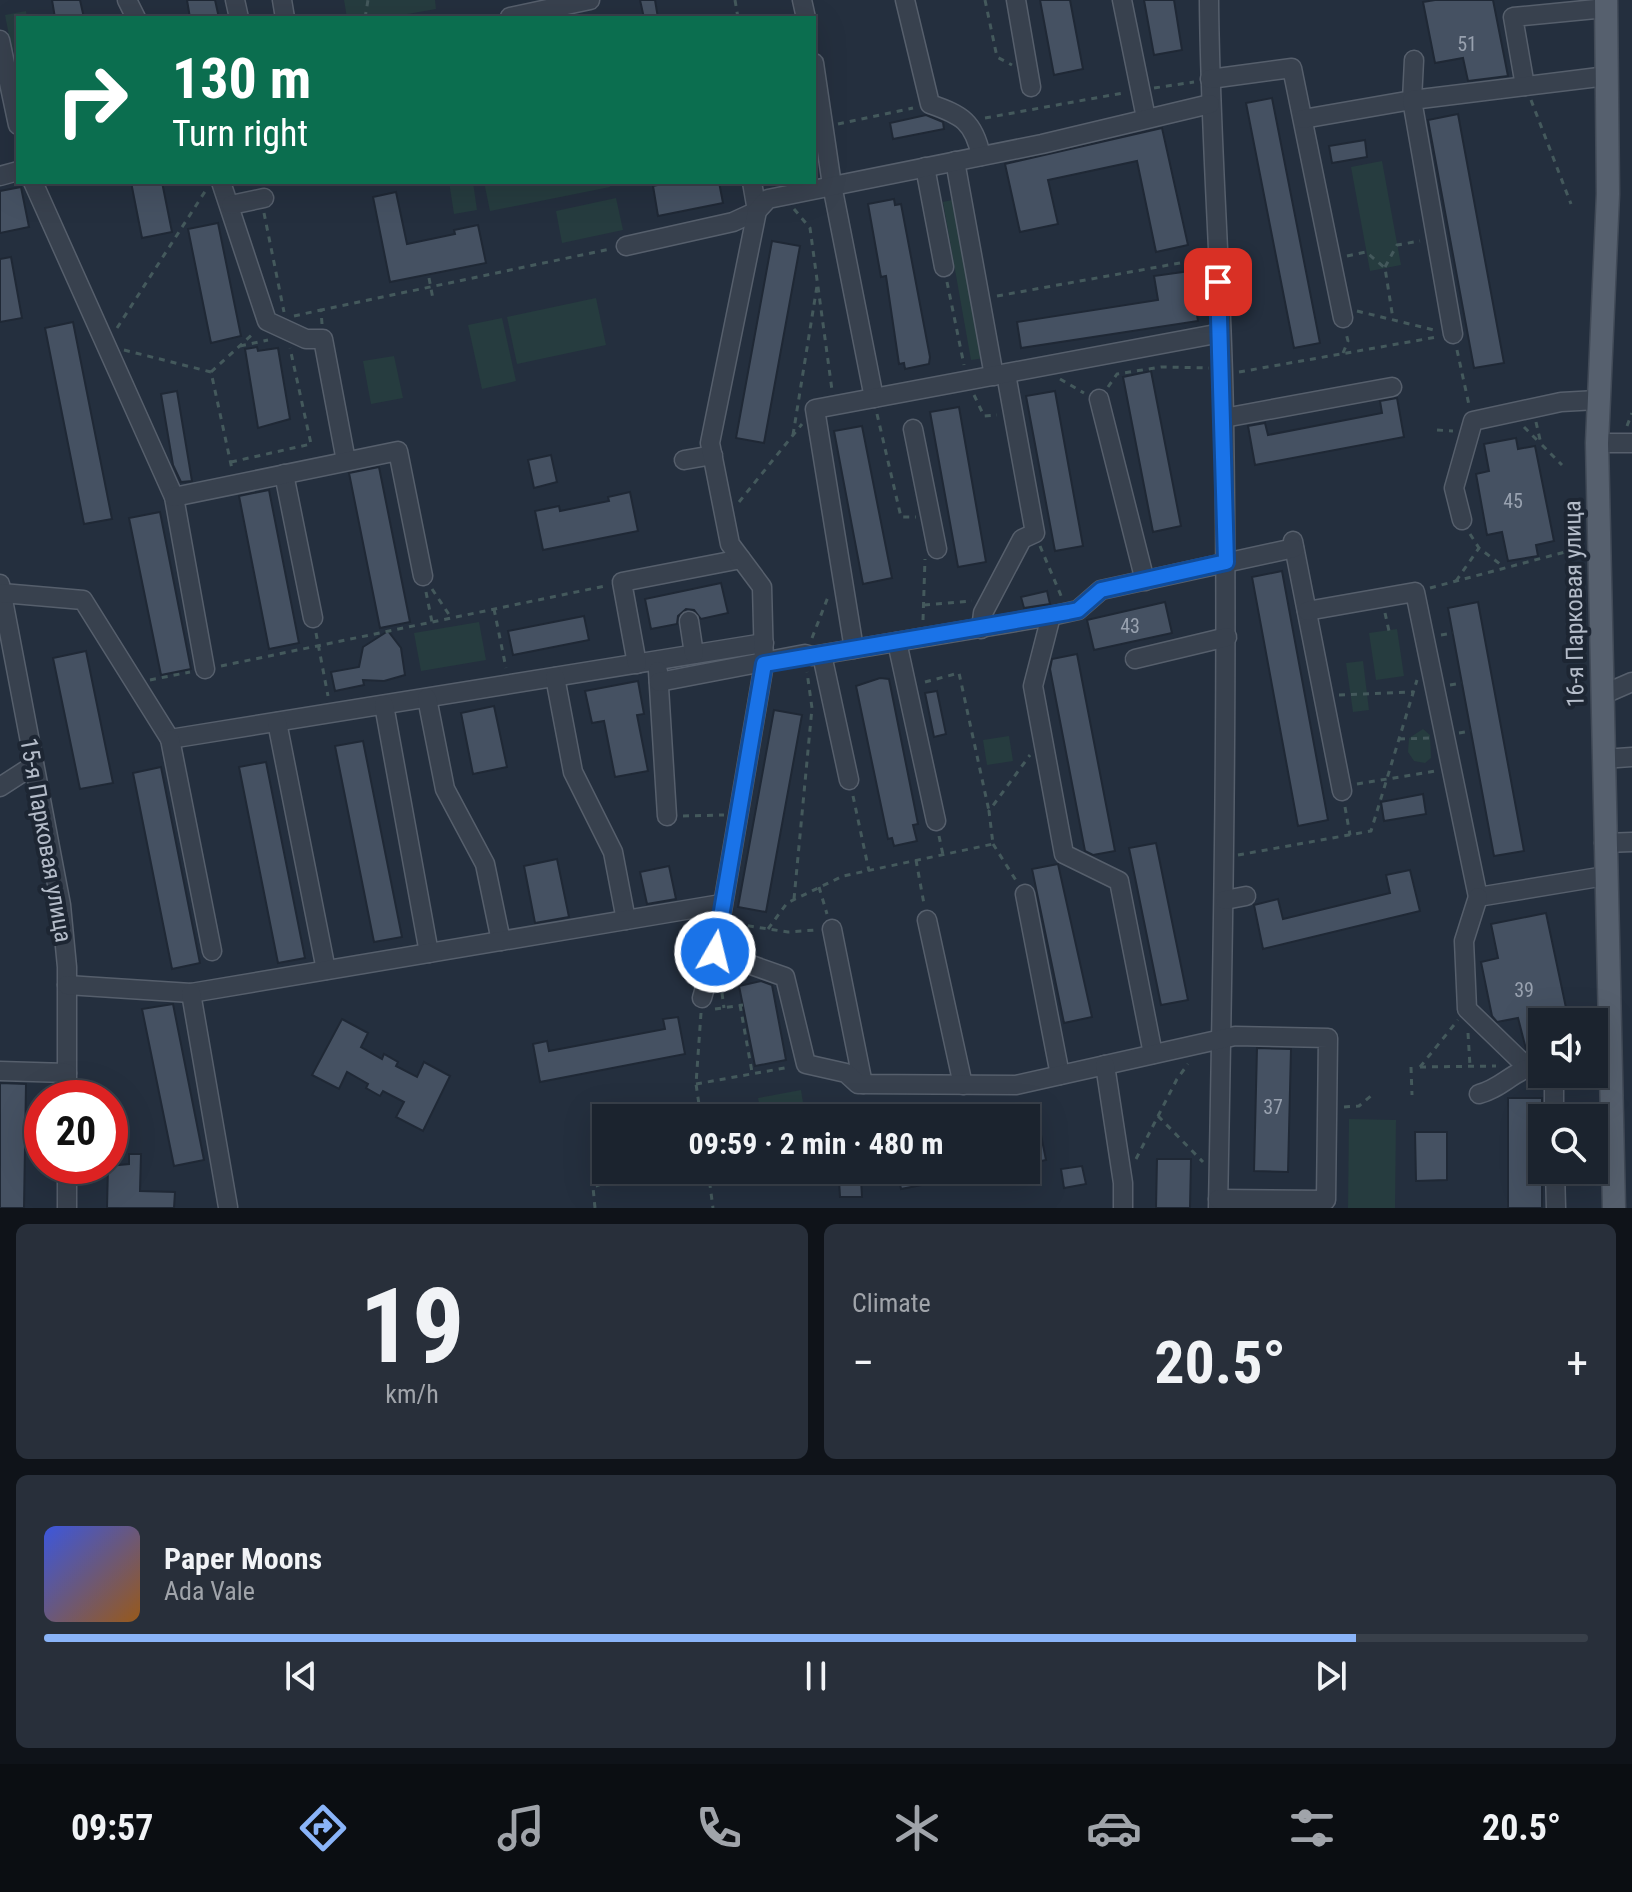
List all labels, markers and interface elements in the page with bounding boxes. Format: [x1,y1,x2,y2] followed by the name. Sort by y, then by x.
[1457,32,1477,56] house number: 51
[172,46,311,112] text: 130 m
[40,48,144,152] icon: right
[172,113,308,155] text: Turn right
[1184,248,1252,316] pin
[1196,260,1240,304] icon: arrive
[1503,489,1523,513] house number: 45
[1558,500,1590,708] street label: 16-я Парковая улица
[1120,614,1140,638] house number: 43
[14,736,78,944] street label: 15-я Парковая улица
[673,910,757,994] position arrow
[1514,978,1534,1002] house number: 39
[1528,1008,1608,1184] map controls
[1528,1008,1608,1088] button: sound
[24,1080,128,1184] speed limit sign: 20
[1263,1095,1283,1119] house number: 37
[1528,1104,1608,1184] button: search
[689,1126,943,1161] text: 09:59 · 2 min · 480 m
[359,1266,465,1387] text: 19
[852,1288,931,1318] text: Climate
[1154,1327,1286,1398] text: 20.5°
[852,1337,874,1389] text: −
[1566,1337,1588,1389] text: +
[385,1379,439,1409] text: km/h
[164,1541,322,1576] text: Paper Moons
[164,1576,255,1606] text: Ada Vale
[279,1654,323,1698] icon: previous
[794,1654,838,1698] icon: pause
[1309,1654,1353,1698] icon: next
[295,1800,351,1856] icon: directions
[493,1800,549,1856] icon: music
[691,1800,747,1856] icon: phone
[889,1800,945,1856] icon: climate
[1086,1800,1142,1856] icon: car
[1284,1800,1340,1856] icon: filters
[71,1807,154,1849] text: 09:57
[1482,1807,1561,1849] text: 20.5°

